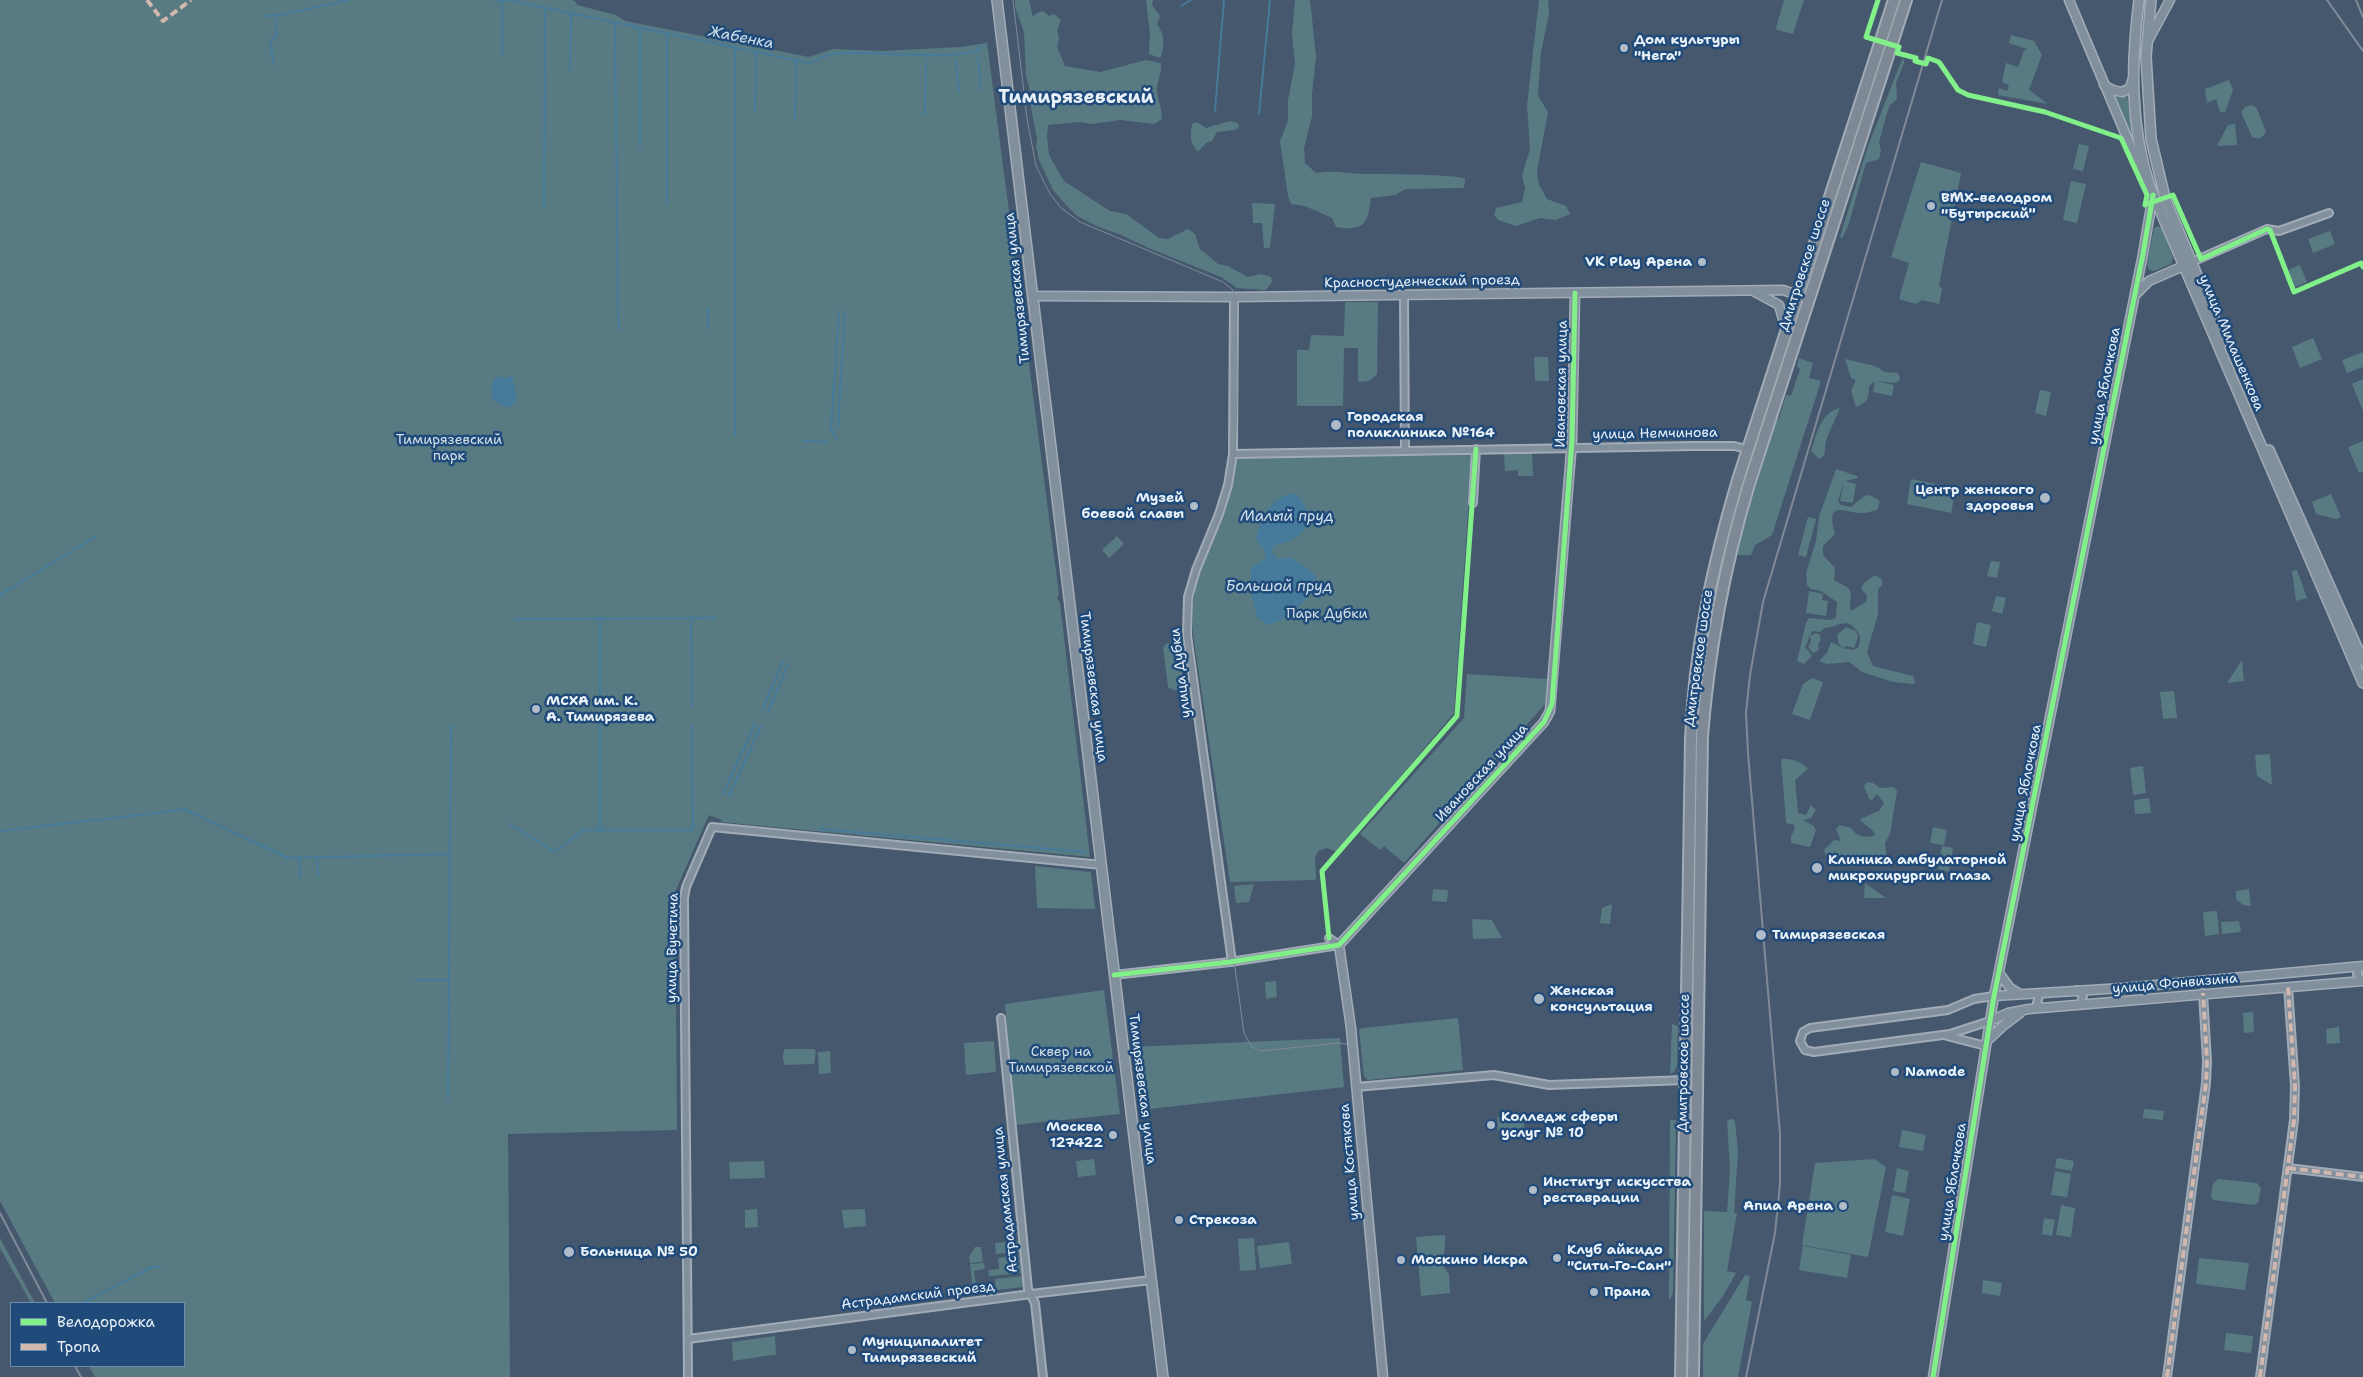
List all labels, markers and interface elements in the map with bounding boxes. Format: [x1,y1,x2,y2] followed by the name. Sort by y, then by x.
[707,23,775,53] water label: Жабенка
[1634,32,1740,64] place label: Дом культуры "Нега"
[1618,42,1630,54] marker: Дом культуры "Нега"
[998,87,1154,109] district label: Тимирязевский
[1941,190,2052,222] place label: BMX-велодром "Бутырский"
[1776,197,1834,333] street label: Дмитровское шоссе
[1925,200,1937,212] marker: BMX-велодром "Бутырский"
[1002,212,1034,364] street label: Тимирязевская улица
[1585,254,1692,270] place label: VK Play Арена
[1696,256,1708,268] marker: VK Play Арена
[1324,272,1520,292] street label: Красностуденческий проезд
[2195,272,2267,414] street label: улица Милашенкова
[1552,320,1572,448] street label: Ивановская улица
[2085,326,2125,446] street label: улица Яблочкова
[1347,409,1495,442] place label: Городская поликлиника №164
[1329,418,1343,432] marker: Городская поликлиника №164
[1592,425,1718,443] street label: улица Немчинова
[396,432,502,464] park label: Тимирязевский парк
[1915,482,2034,514] place label: Центр женского здоровья
[1082,490,1184,522] place label: Музей боевой славы
[2038,491,2052,505] marker: Центр женского здоровья
[1188,500,1200,512] marker: Музей боевой славы
[1240,508,1334,526] water label: Малый пруд
[1225,578,1333,596] water label: Большой пруд
[1681,588,1717,728] street label: Дмитровское шоссе
[1286,606,1368,622] park label: Парк Дубки
[1075,611,1111,763] street label: Тимирязевская улица
[1167,627,1195,719] street label: улица Дубки
[546,693,654,726] place label: МСХА им. К. А. Тимирязева
[530,703,542,715] marker: МСХА им. К. А. Тимирязева
[1432,721,1532,825] street label: Ивановская улица
[2006,723,2046,843] street label: улица Яблочкова
[1828,852,2006,884] place label: Клиника амбулаторной микрохирургии глаза
[1810,861,1824,875] marker: Клиника амбулаторной микрохирургии глаза
[664,893,682,1003] street label: улица Вучетича
[1772,927,1885,943] place label: Тимирязевская
[1754,928,1768,942] marker: Тимирязевская
[2112,970,2238,998] street label: улица Фонвизина
[1550,983,1653,1016] place label: Женская консультация
[1532,992,1546,1006] marker: Женская консультация
[1674,994,1694,1132] street label: Дмитровское шоссе
[1124,1013,1160,1165] street label: Тимирязевская улица
[1008,1044,1114,1076] park label: Сквер на Тимирязевской
[1905,1064,1965,1080] place label: Namode
[1889,1066,1901,1078] marker: Namode
[1337,1103,1363,1221] street label: улица Костякова
[1501,1109,1618,1142] place label: Колледж сферы услуг № 10
[1046,1119,1103,1152] place label: Москва 127422
[1485,1119,1497,1131] marker: Колледж сферы услуг № 10
[1935,1122,1971,1242] street label: улица Яблочкова
[990,1126,1022,1274] street label: Астрадамская улица
[1107,1129,1119,1141] marker: Москва 127422
[1543,1174,1691,1206] place label: Институт искусства реставрации
[1527,1184,1539,1196] marker: Институт искусства реставрации
[1743,1198,1833,1214] place label: Апиа Арена
[1837,1200,1849,1212] marker: Апиа Арена
[1189,1212,1257,1228] place label: Стрекоза
[1173,1214,1185,1226] marker: Стрекоза
[1567,1242,1671,1274] place label: Клуб айкидо "Сити-Го-Сан"
[580,1244,698,1260] place label: Больница № 50
[562,1245,576,1259] marker: Больница № 50
[1411,1252,1527,1268] place label: Москино Искра
[1551,1252,1563,1264] marker: Клуб айкидо "Сити-Го-Сан"
[1395,1254,1407,1266] marker: Москино Искра
[840,1278,996,1314] street label: Астрадамский проезд
[1604,1284,1650,1300] place label: Прана
[1588,1286,1600,1298] marker: Прана
[10,1302,185,1367] legend
[57,1312,155,1332] text: Велодорожка
[862,1334,982,1366] place label: Муниципалитет Тимирязевский
[57,1337,100,1357] text: Тропа
[846,1344,858,1356] marker: Муниципалитет Тимирязевский

